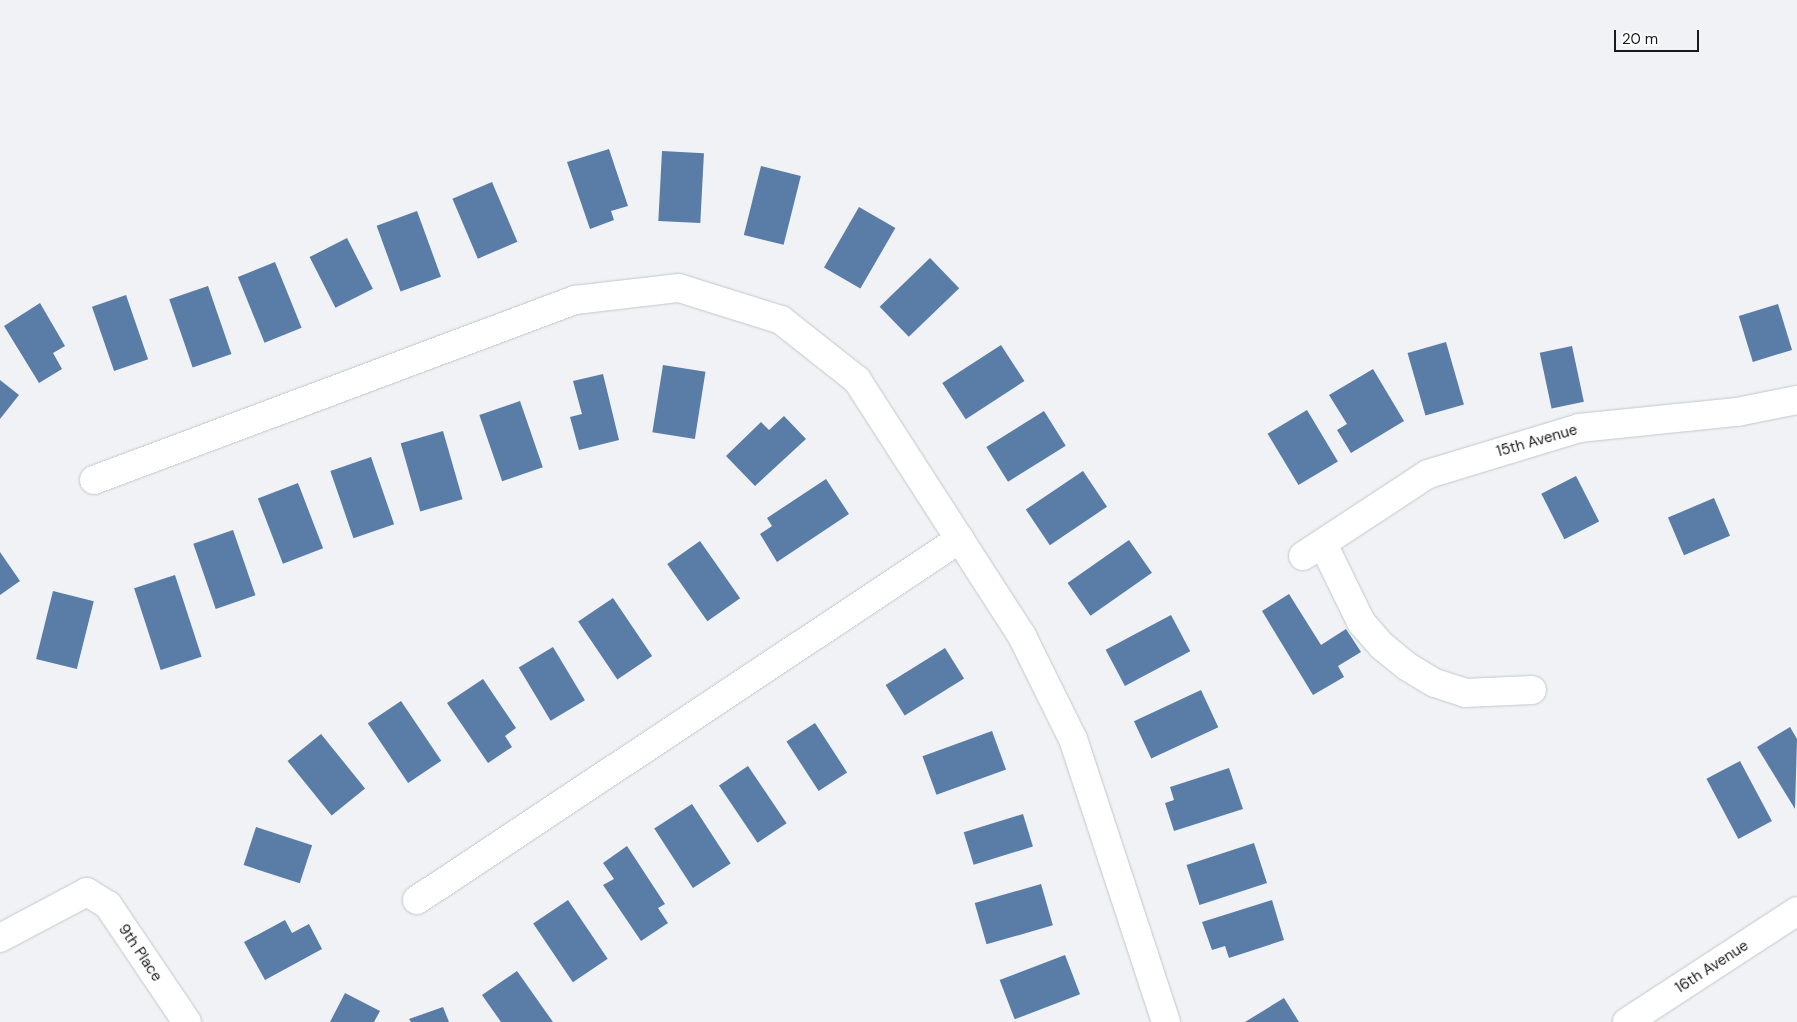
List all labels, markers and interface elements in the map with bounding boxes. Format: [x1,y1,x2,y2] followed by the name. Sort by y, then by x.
[1617,20,1702,52] scale bar
[1622,29,1658,49] text: 20 m
[1494,421,1580,461] street label: 15th Avenue
[114,921,166,985] street label: 9th Place
[1672,937,1752,997] street label: 16th Avenue

